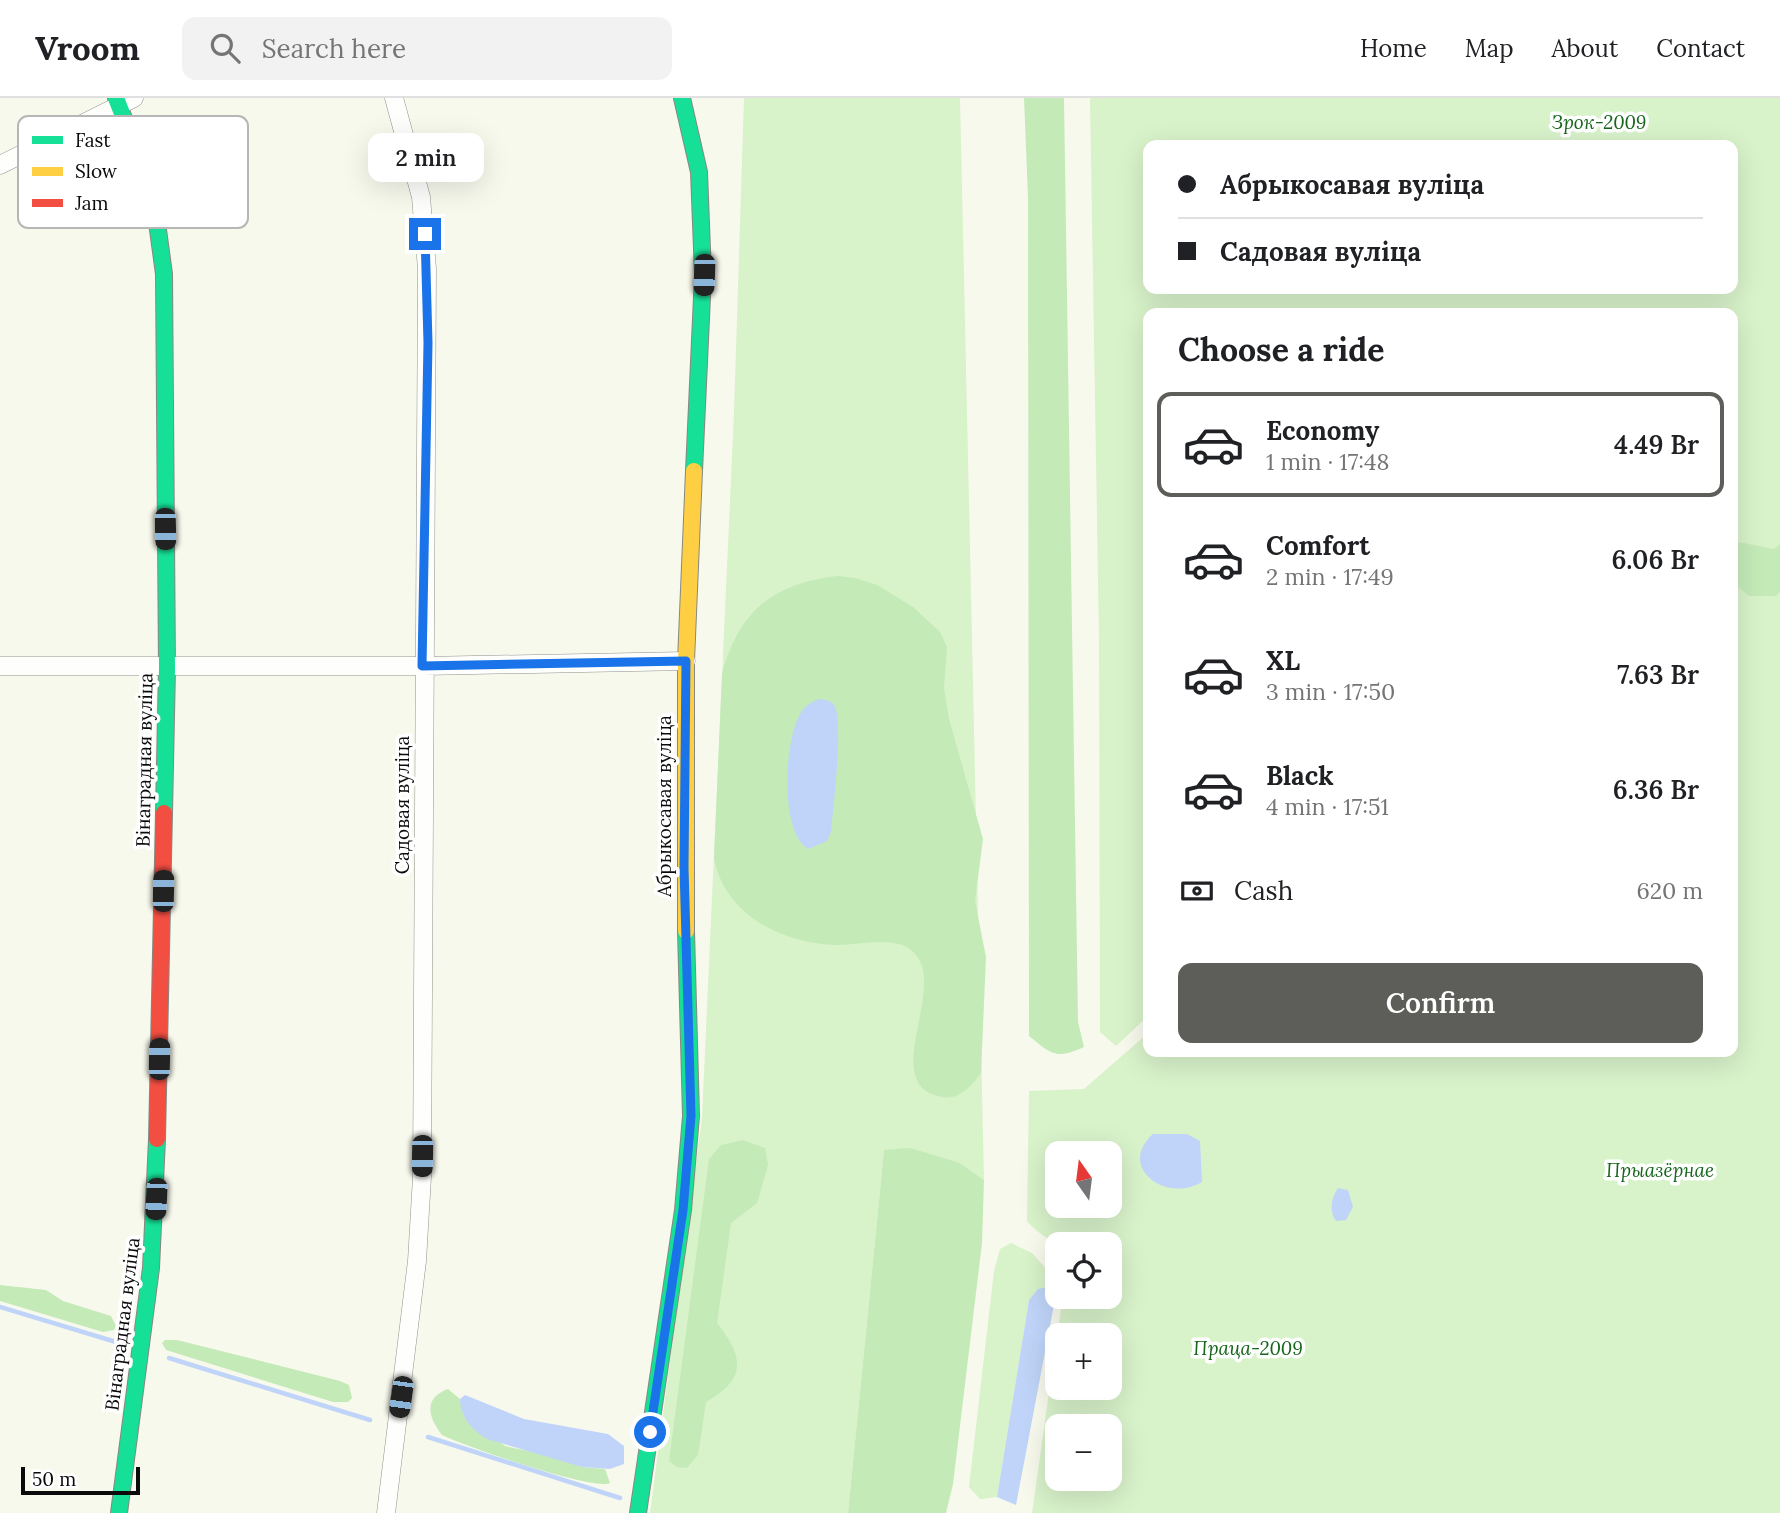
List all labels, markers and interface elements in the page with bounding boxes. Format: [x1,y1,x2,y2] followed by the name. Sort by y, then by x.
[182,17,672,80] search box
[35,27,140,69] text: Vroom
[206,29,244,67] icon: search
[262,32,406,65] text: Search here
[1360,33,1427,64] text: Home
[1465,33,1514,64] text: Map
[1552,33,1618,64] text: About
[1656,33,1745,64] text: Contact
[1552,110,1646,134] park label: Зрок-2009
[18,116,248,228] legend
[75,128,111,152] text: Fast
[367,132,483,181] callout: 2 min
[396,143,456,172] text: 2 min
[75,159,118,183] text: Slow
[1220,168,1484,201] text: Абрыкосавая вуліца
[74,191,109,215] text: Jam
[409,218,441,250] route end
[1220,235,1421,268] text: Садовая вуліца
[693,254,716,296] car
[1178,329,1385,370] text: Choose a ride
[1182,413,1245,476] icon: car
[1266,414,1379,447] text: Economy
[1614,428,1699,461] text: 4.49 Br
[1266,447,1389,476] text: 1 min · 17:48
[155,508,176,550] car
[1182,528,1245,591] icon: car
[1266,529,1370,562] text: Comfort
[1611,543,1699,576] text: 6.06 Br
[1266,562,1394,591] text: 2 min · 17:49
[1182,643,1245,706] icon: car
[1266,644,1300,677] text: XL
[1617,658,1699,691] text: 7.63 Br
[130,672,158,847] street label: Вінаградная вуліца
[1266,677,1395,706] text: 3 min · 17:50
[652,715,676,898] street label: Абрыкосавая вуліца
[390,736,414,874] street label: Садовая вуліца
[1182,758,1245,821] icon: car
[1266,759,1334,792] text: Black
[1613,773,1699,806] text: 6.36 Br
[1266,792,1389,821] text: 4 min · 17:51
[153,870,174,912] car
[1178,872,1216,910] icon: cash
[1234,874,1293,907] text: Cash
[1636,876,1703,905] text: 620 m
[1178,963,1703,1043] button: Confirm
[149,1038,170,1080] car
[412,1135,433,1177] car
[1045,1141,1122,1218] north arrow
[1045,1141,1122,1491] map controls
[1606,1158,1714,1182] park label: Прыазёрнае
[145,1177,168,1221] car
[1045,1232,1122,1309] button: locate
[99,1236,145,1412] street label: Вінаградная вуліца
[1045,1323,1122,1400] button: +
[1193,1336,1303,1360] park label: Праца-2009
[388,1375,415,1419] car
[1045,1414,1122,1491] button: −
[634,1416,666,1448] route start
[21,1464,140,1496] scale bar
[32,1467,76,1491] text: 50 m

